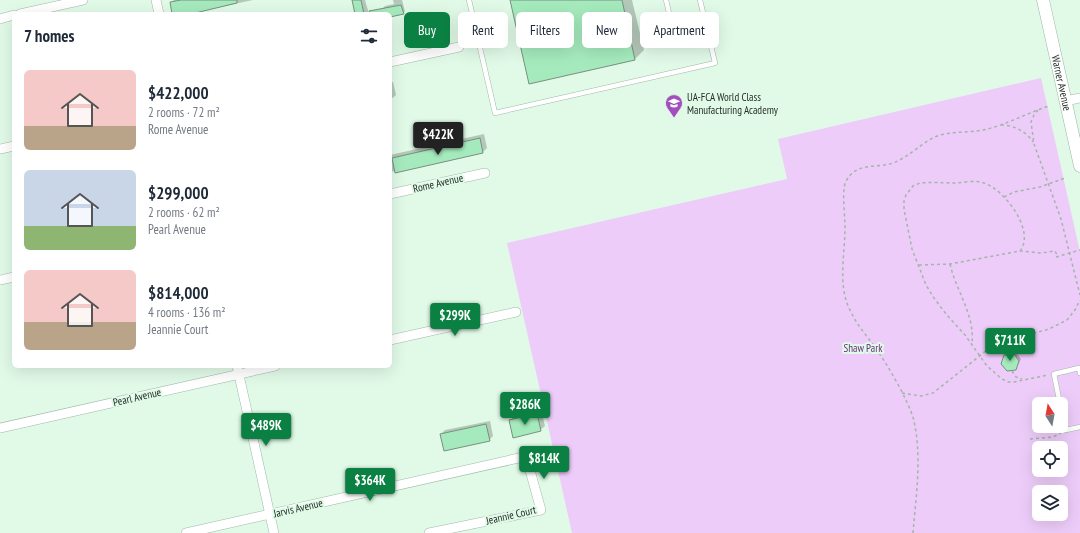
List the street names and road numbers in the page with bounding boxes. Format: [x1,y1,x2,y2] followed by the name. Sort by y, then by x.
[1048,54,1075,113] street label: Warner Avenue
[411,170,465,196] street label: Rome Avenue
[112,385,163,409] street label: Pearl Avenue
[271,495,325,521] street label: Jarvis Avenue
[484,502,537,528] street label: Jeannie Court

